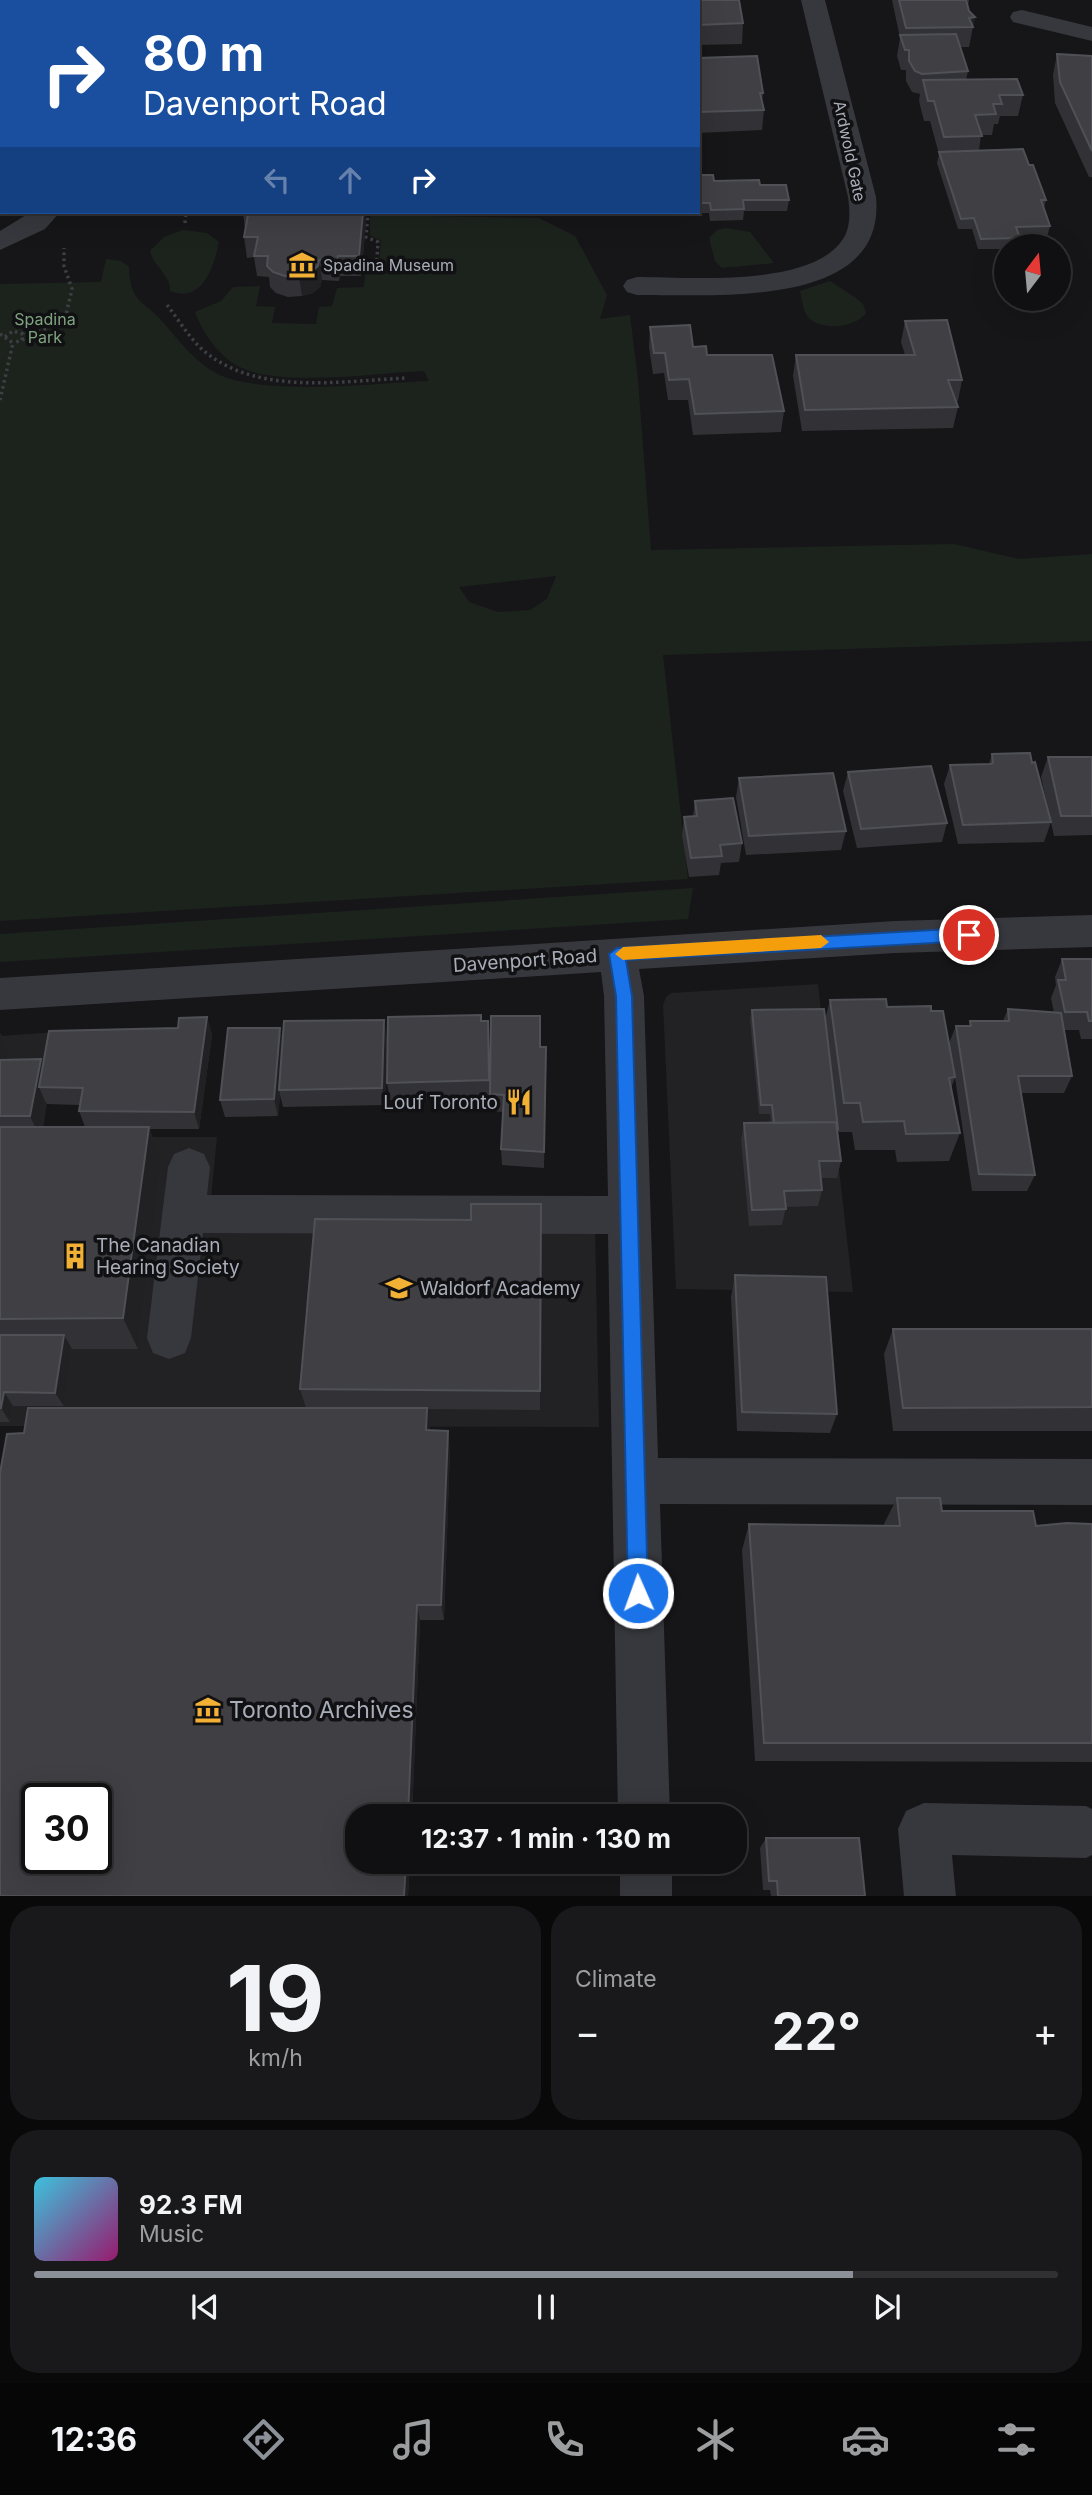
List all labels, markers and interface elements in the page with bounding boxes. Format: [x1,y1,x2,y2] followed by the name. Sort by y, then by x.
[143,24,264,83] text: 80 m
[28,28,119,119] icon: right
[143,84,387,123] text: Davenport Road
[830,99,870,203] street label: Ardwold Gate
[258,161,296,199] icon: left
[331,161,369,199] icon: ahead
[404,161,442,199] icon: right
[994,234,1071,312] north arrow
[994,234,1071,311] map controls
[287,250,317,280] museum icon: Spadina Museum
[323,255,454,275] place label: Spadina Museum
[14,309,76,347] park label: Spadina Park
[939,905,999,965] pin
[950,916,988,954] icon: arrive
[452,944,598,977] street label: Davenport Road
[504,1087,534,1117] restaurant icon: Louf Toronto
[383,1091,498,1114] place label: Louf Toronto
[96,1234,240,1279] place label: The Canadian Hearing Society
[60,1241,90,1271] building icon: The Canadian Hearing Society
[384,1273,414,1303] school or university icon: Waldorf Academy
[420,1277,581,1300] place label: Waldorf Academy
[601,1556,675,1630] position arrow
[193,1695,223,1725] museum icon: Toronto Archives
[229,1696,414,1724] place label: Toronto Archives
[21,1783,112,1874] speed limit sign: 30
[421,1823,671,1854] text: 12:37 · 1 min · 130 m
[226,1943,325,2053] text: 19
[575,1965,657,1993] text: Climate
[772,2000,861,2063] text: 22°
[575,2009,600,2055] text: −
[1033,2009,1058,2055] text: +
[248,2044,303,2072] text: km/h
[139,2189,243,2220] text: 92.3 FM
[139,2220,204,2248] text: Music
[186,2288,224,2326] icon: previous
[527,2288,565,2326] icon: pause
[868,2288,906,2326] icon: next
[239,2415,288,2464] icon: directions
[389,2415,438,2464] icon: music
[540,2415,589,2464] icon: phone
[691,2415,740,2464] icon: climate
[841,2415,890,2464] icon: car
[992,2415,1041,2464] icon: filters
[51,2420,137,2459] text: 12:36

